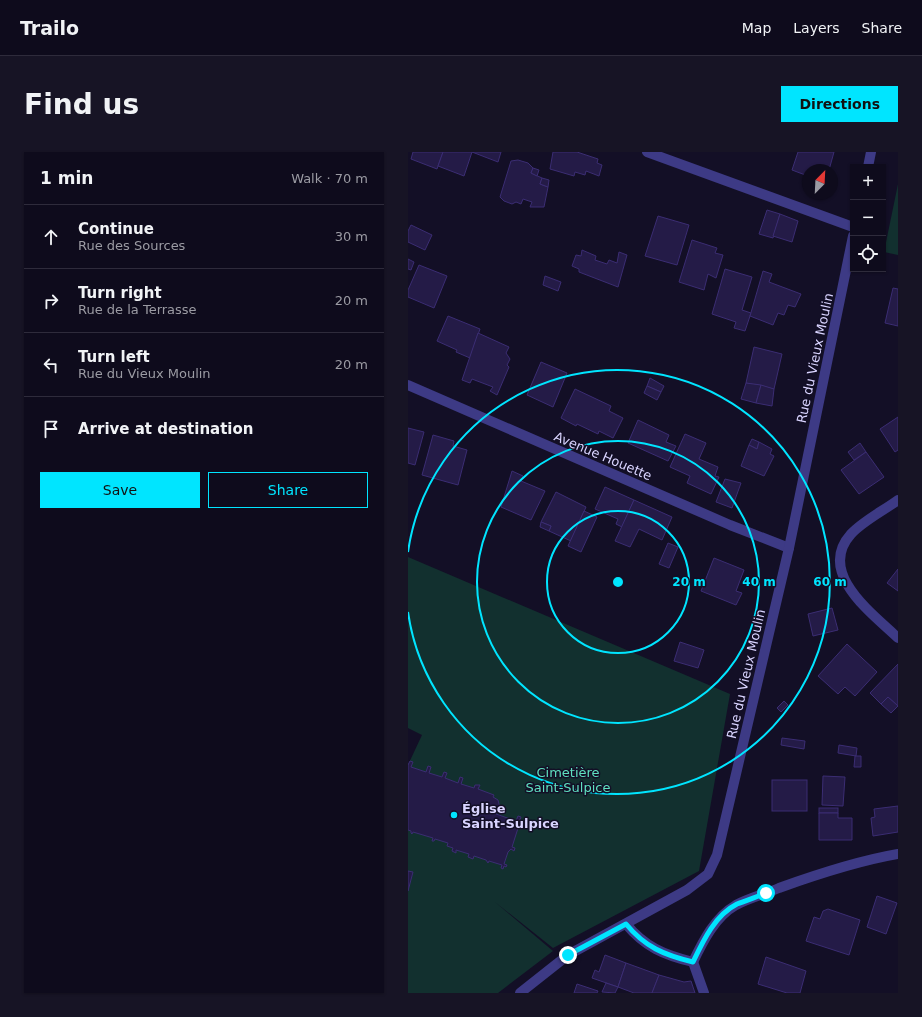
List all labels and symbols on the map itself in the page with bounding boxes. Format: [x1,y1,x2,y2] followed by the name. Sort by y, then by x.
[802,164,838,200] north arrow
[794,292,836,424] street label: Rue du Vieux Moulin
[552,429,654,483] street label: Avenue Houette
[611,575,625,589] centre of rings
[672,575,706,589] text: 20 m
[742,575,776,589] text: 40 m
[813,575,847,589] text: 60 m
[724,608,768,740] street label: Rue du Vieux Moulin
[526,765,610,795] park label: Cimetière Saint-Sulpice
[462,801,559,831] place label: Église Saint-Sulpice
[449,810,459,820] marker: Église Saint-Sulpice
[757,884,775,902] route start
[559,946,577,964] route end

